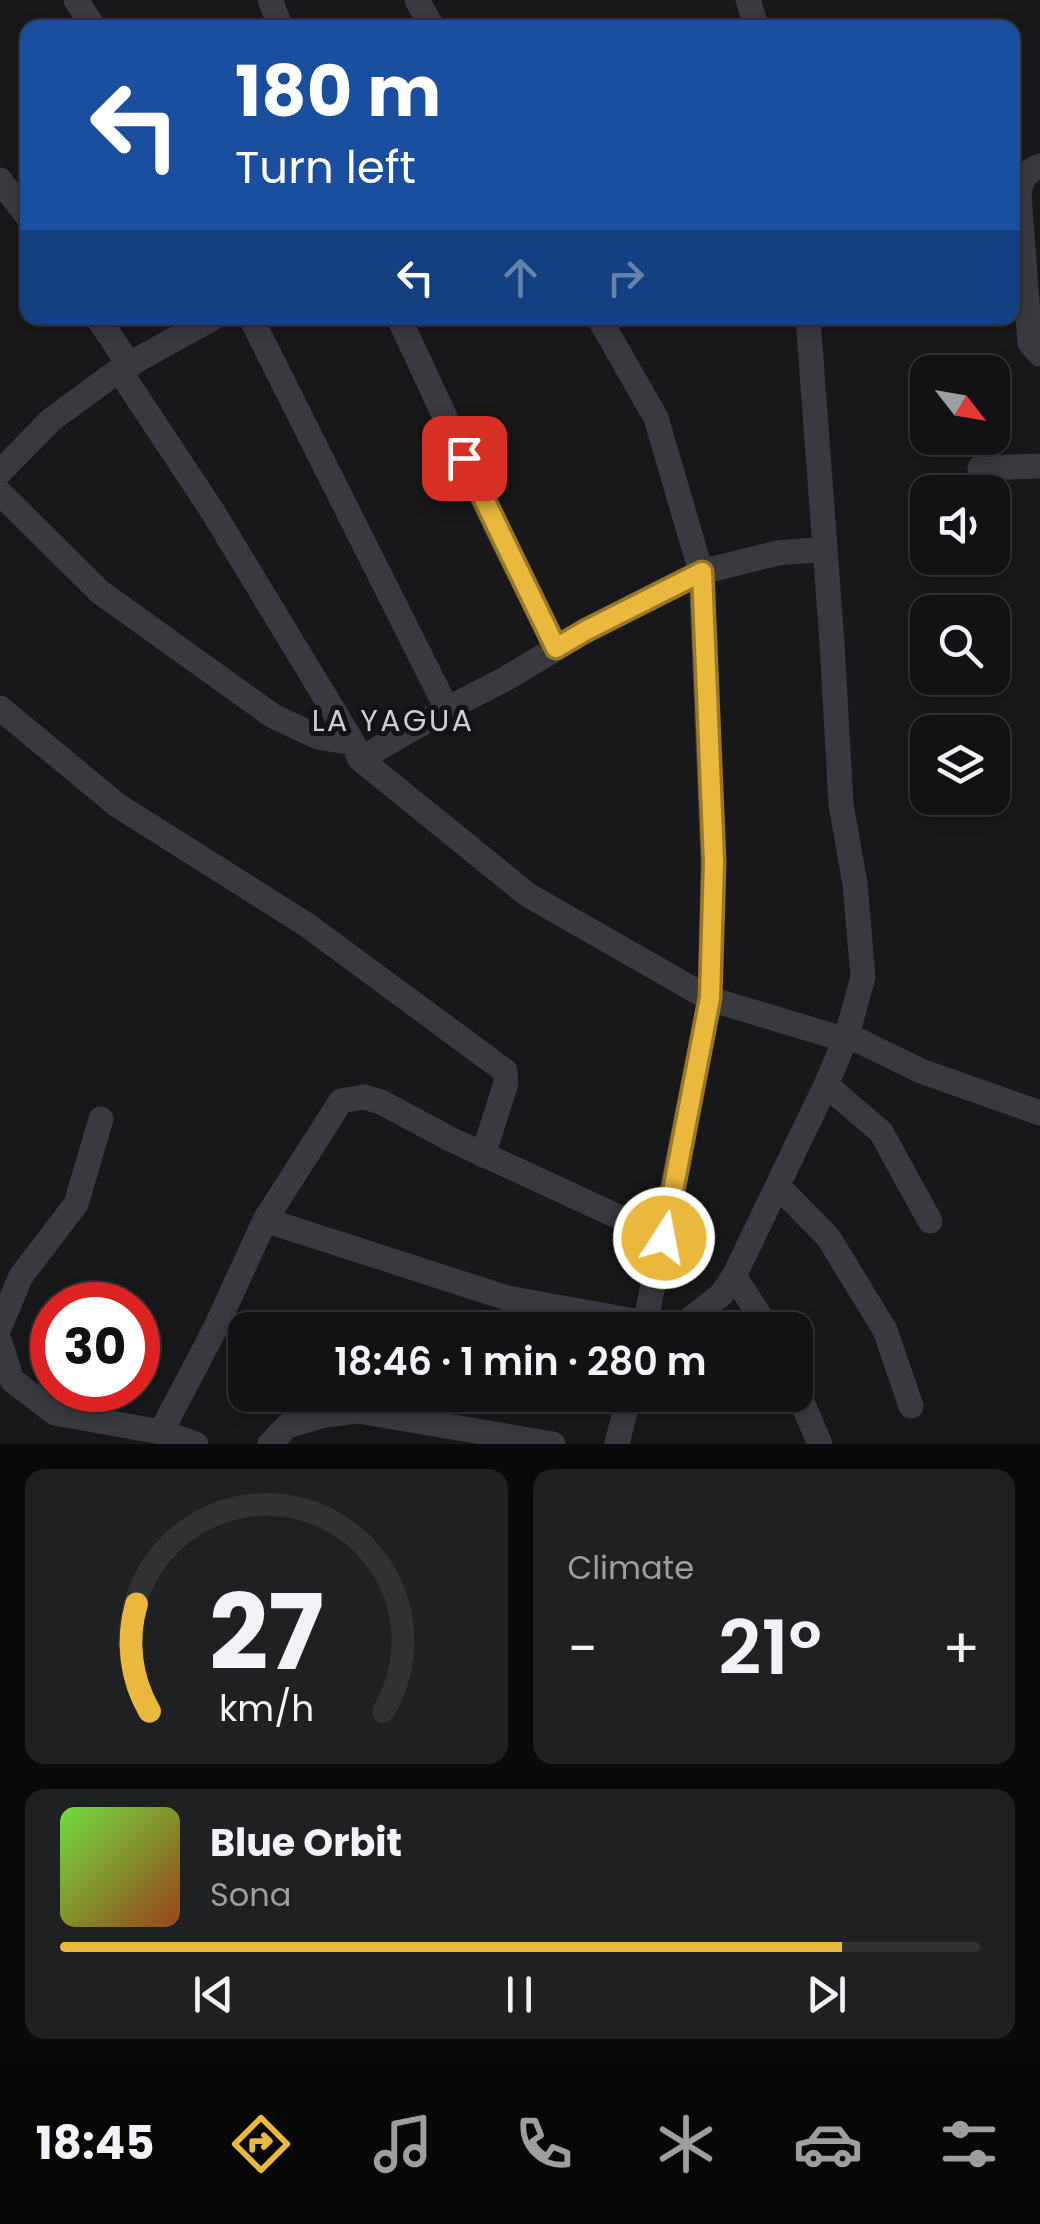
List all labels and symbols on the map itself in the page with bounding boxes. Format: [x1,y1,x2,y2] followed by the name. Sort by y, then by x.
[910,355,1010,455] north arrow
[422,416,507,501] pin
[312,699,474,742] district label: LA YAGUA
[612,1186,716,1290] position arrow
[30,1282,160,1412] speed limit sign: 30

